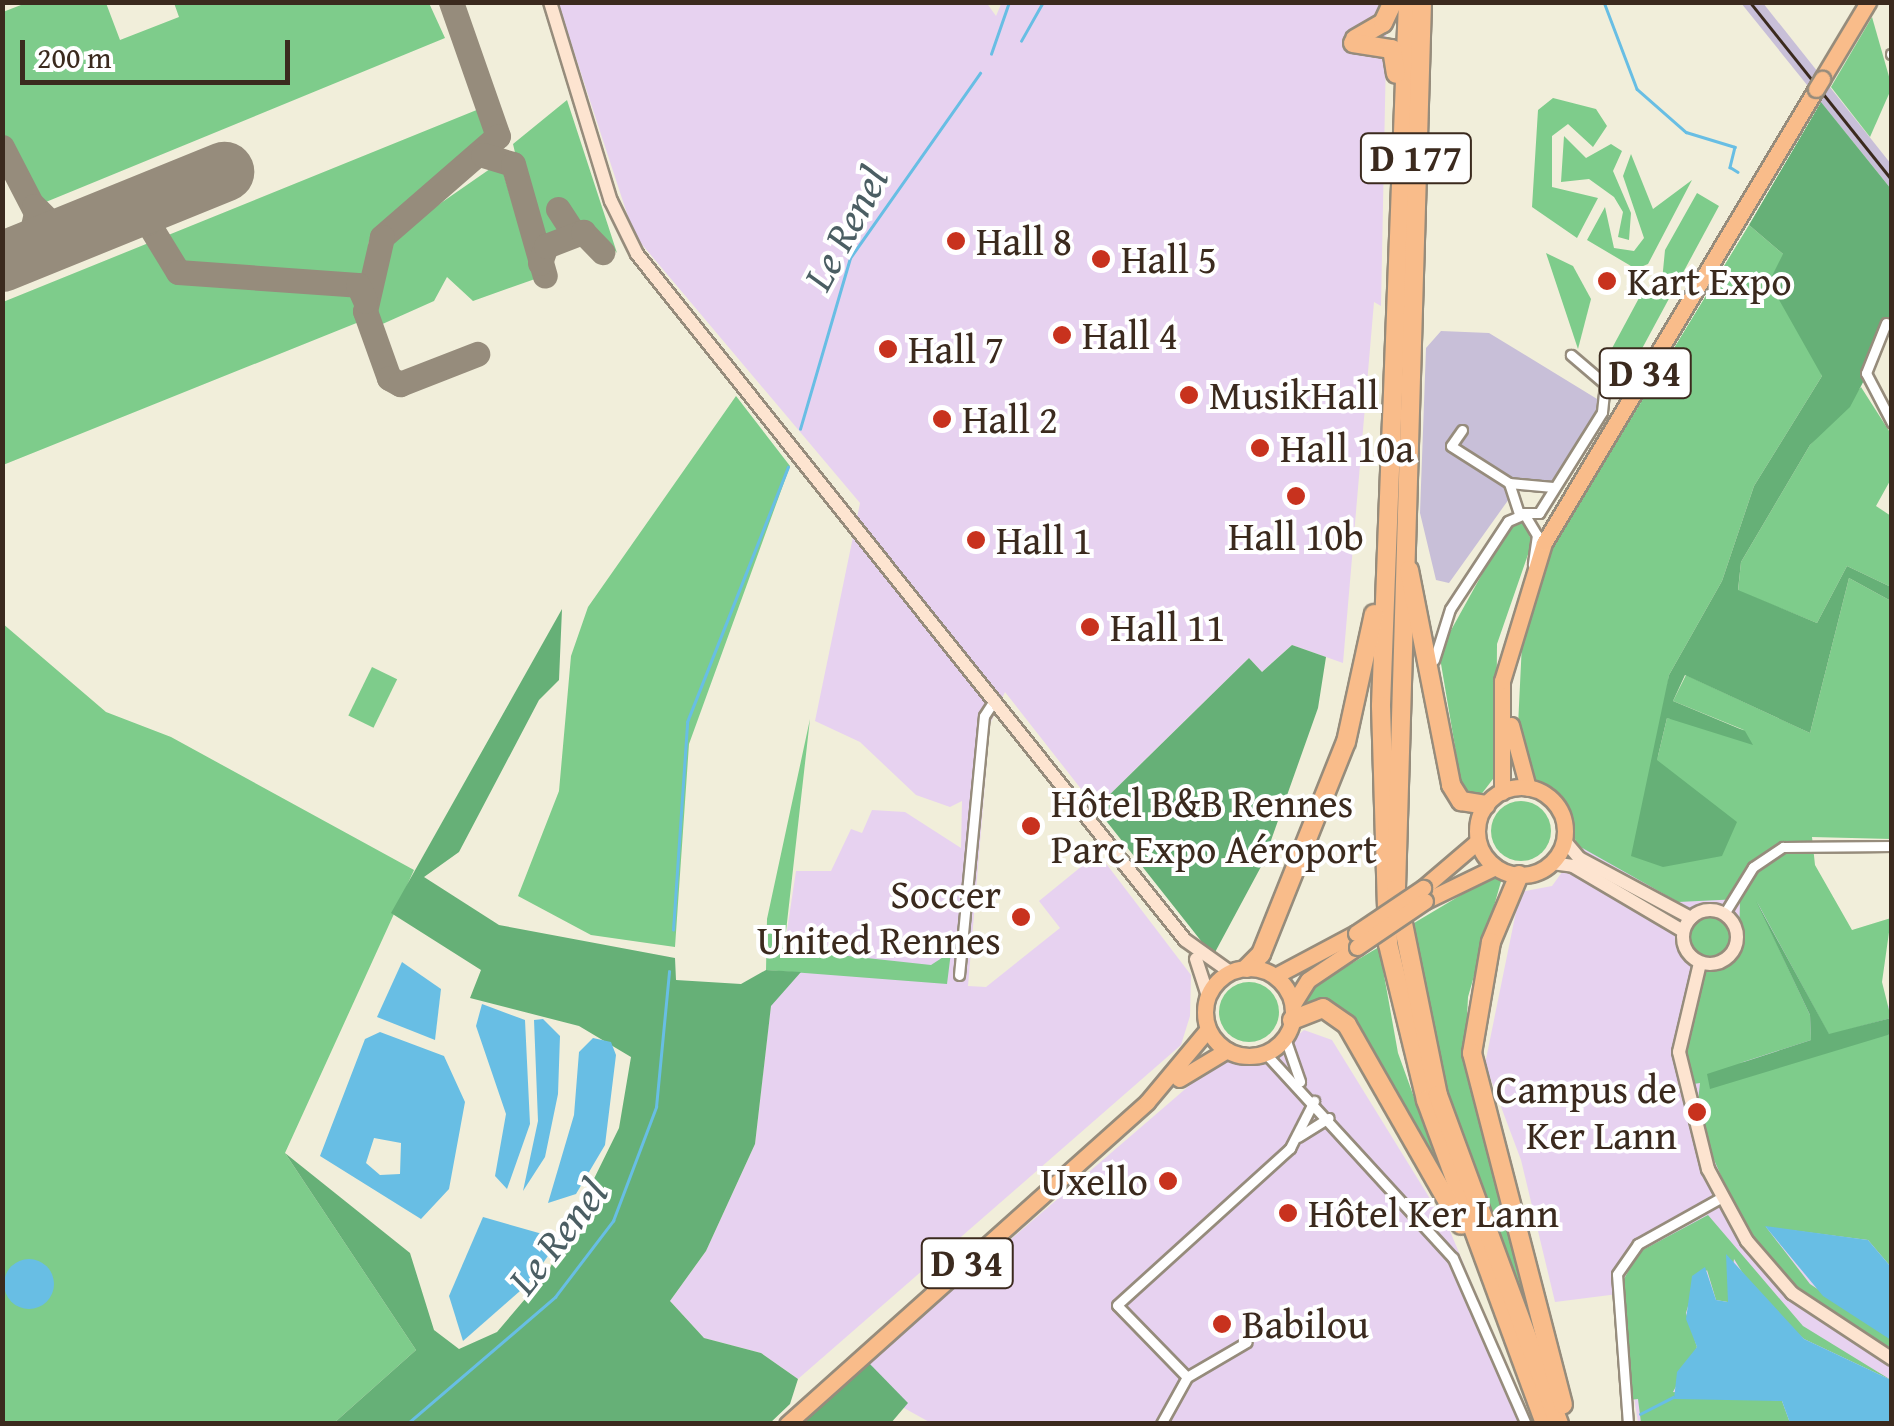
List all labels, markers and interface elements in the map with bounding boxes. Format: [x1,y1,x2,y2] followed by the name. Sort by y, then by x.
[25,20,295,82] scale bar
[37,35,111,79] text: 200 m
[1358,125,1474,191] road number: D 177
[792,158,898,298] water label: Le Renel
[976,217,1072,265] place label: Hall 8
[945,230,967,252] marker: Hall 8
[1121,235,1217,283] place label: Hall 5
[1090,248,1112,270] marker: Hall 5
[1627,257,1792,305] place label: Kart Expo
[1596,270,1618,292] marker: Kart Expo
[1082,311,1178,359] place label: Hall 4
[1051,324,1073,346] marker: Hall 4
[908,325,1004,373] place label: Hall 7
[877,338,899,360] marker: Hall 7
[1598,340,1692,406] road number: D 34
[1209,371,1379,419] place label: MusikHall
[1178,384,1200,406] marker: MusikHall
[962,395,1058,443] place label: Hall 2
[931,408,953,430] marker: Hall 2
[1280,424,1414,472] place label: Hall 10a
[1249,437,1271,459] marker: Hall 10a
[1285,485,1307,507] marker: Hall 10b
[1228,512,1364,560] place label: Hall 10b
[996,516,1092,564] place label: Hall 1
[965,529,987,551] marker: Hall 1
[1110,603,1225,651] place label: Hall 11
[1079,616,1101,638] marker: Hall 11
[1051,779,1377,873] place label: Hôtel B&B Rennes Parc Expo Aéroport
[1020,815,1042,837] marker: Hôtel B&B Rennes Parc Expo Aéroport
[757,870,1001,964] place label: Soccer United Rennes
[1010,906,1032,928] marker: Soccer United Rennes
[1496,1065,1677,1159] place label: Campus de Ker Lann
[1686,1101,1708,1123] marker: Campus de Ker Lann
[1040,1157,1148,1205] place label: Uxello
[496,1168,618,1304] water label: Le Renel
[1157,1170,1179,1192] marker: Uxello
[1308,1189,1559,1237] place label: Hôtel Ker Lann
[1277,1202,1299,1224] marker: Hôtel Ker Lann
[920,1230,1014,1296] road number: D 34
[1242,1300,1369,1348] place label: Babilou
[1211,1313,1233,1335] marker: Babilou

